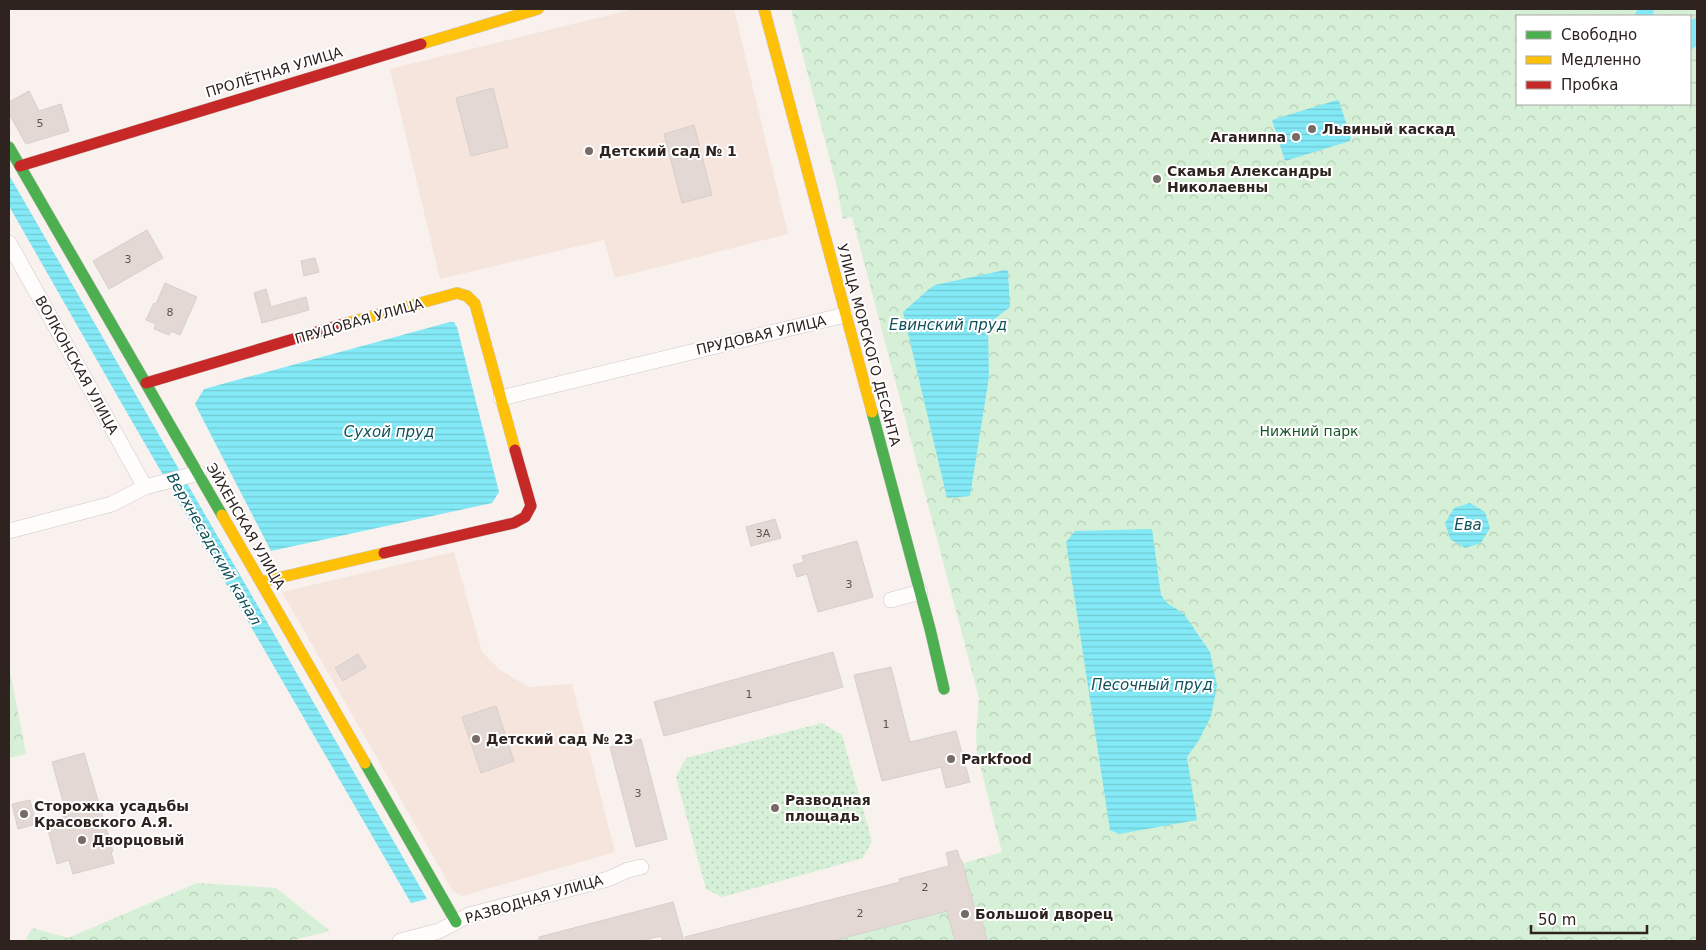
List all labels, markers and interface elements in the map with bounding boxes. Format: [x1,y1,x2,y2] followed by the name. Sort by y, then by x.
[1516,15,1691,105] legend
[1561,26,1637,44] text: Свободно
[203,42,345,100] street label: ПРОЛЁТНАЯ УЛИЦА
[1561,51,1641,69] text: Медленно
[1561,76,1618,94] text: Пробка
[37,117,44,130] house number: 5
[1322,121,1456,137] place label: Львиный каскад
[1306,123,1318,135] marker: Львиный каскад
[1210,129,1286,145] place label: Аганиппа
[1290,131,1302,143] marker: Аганиппа
[599,143,737,159] place label: Детский сад № 1
[583,145,595,157] marker: Детский сад № 1
[1167,163,1332,195] place label: Скамья Александры Николаевны
[1151,173,1163,185] marker: Скамья Александры Николаевны
[834,242,904,448] street label: УЛИЦА МОРСКОГО ДЕСАНТА
[125,253,132,266] house number: 3
[32,293,122,438] street label: ВОЛКОНСКАЯ УЛИЦА
[293,295,425,347] street label: ПРУДОВАЯ УЛИЦА
[167,306,174,319] house number: 8
[695,312,828,358] street label: ПРУДОВАЯ УЛИЦА
[889,316,1007,334] water label: Евинский пруд
[344,423,434,441] water label: Сухой пруд
[1259,423,1359,439] park label: Нижний парк
[203,460,290,592] street label: ЭЙХЕНСКАЯ УЛИЦА
[163,470,265,629] water label: Верхнесадский канал
[1454,516,1482,534] water label: Ева
[756,527,771,540] house number: 3А
[846,578,853,591] house number: 3
[1091,676,1213,694] water label: Песочный пруд
[746,688,753,701] house number: 1
[883,718,890,731] house number: 1
[486,731,634,747] place label: Детский сад № 23
[470,733,482,745] marker: Детский сад № 23
[961,751,1032,767] place label: Parkfood
[945,753,957,765] marker: Parkfood
[635,787,642,800] house number: 3
[785,792,871,824] place label: Разводная площадь
[34,798,189,830] place label: Сторожка усадьбы Красовского А.Я.
[769,802,781,814] marker: Разводная площадь
[18,808,30,820] marker: Сторожка усадьбы Красовского А.Я.
[92,832,184,848] place label: Дворцовый
[76,834,88,846] marker: Дворцовый
[463,872,605,926] street label: РАЗВОДНАЯ УЛИЦА
[922,881,929,894] house number: 2
[1531,902,1647,934] scale bar
[975,906,1113,922] place label: Большой дворец
[857,907,864,920] house number: 2
[959,908,971,920] marker: Большой дворец
[1538,911,1576,929] text: 50 m

